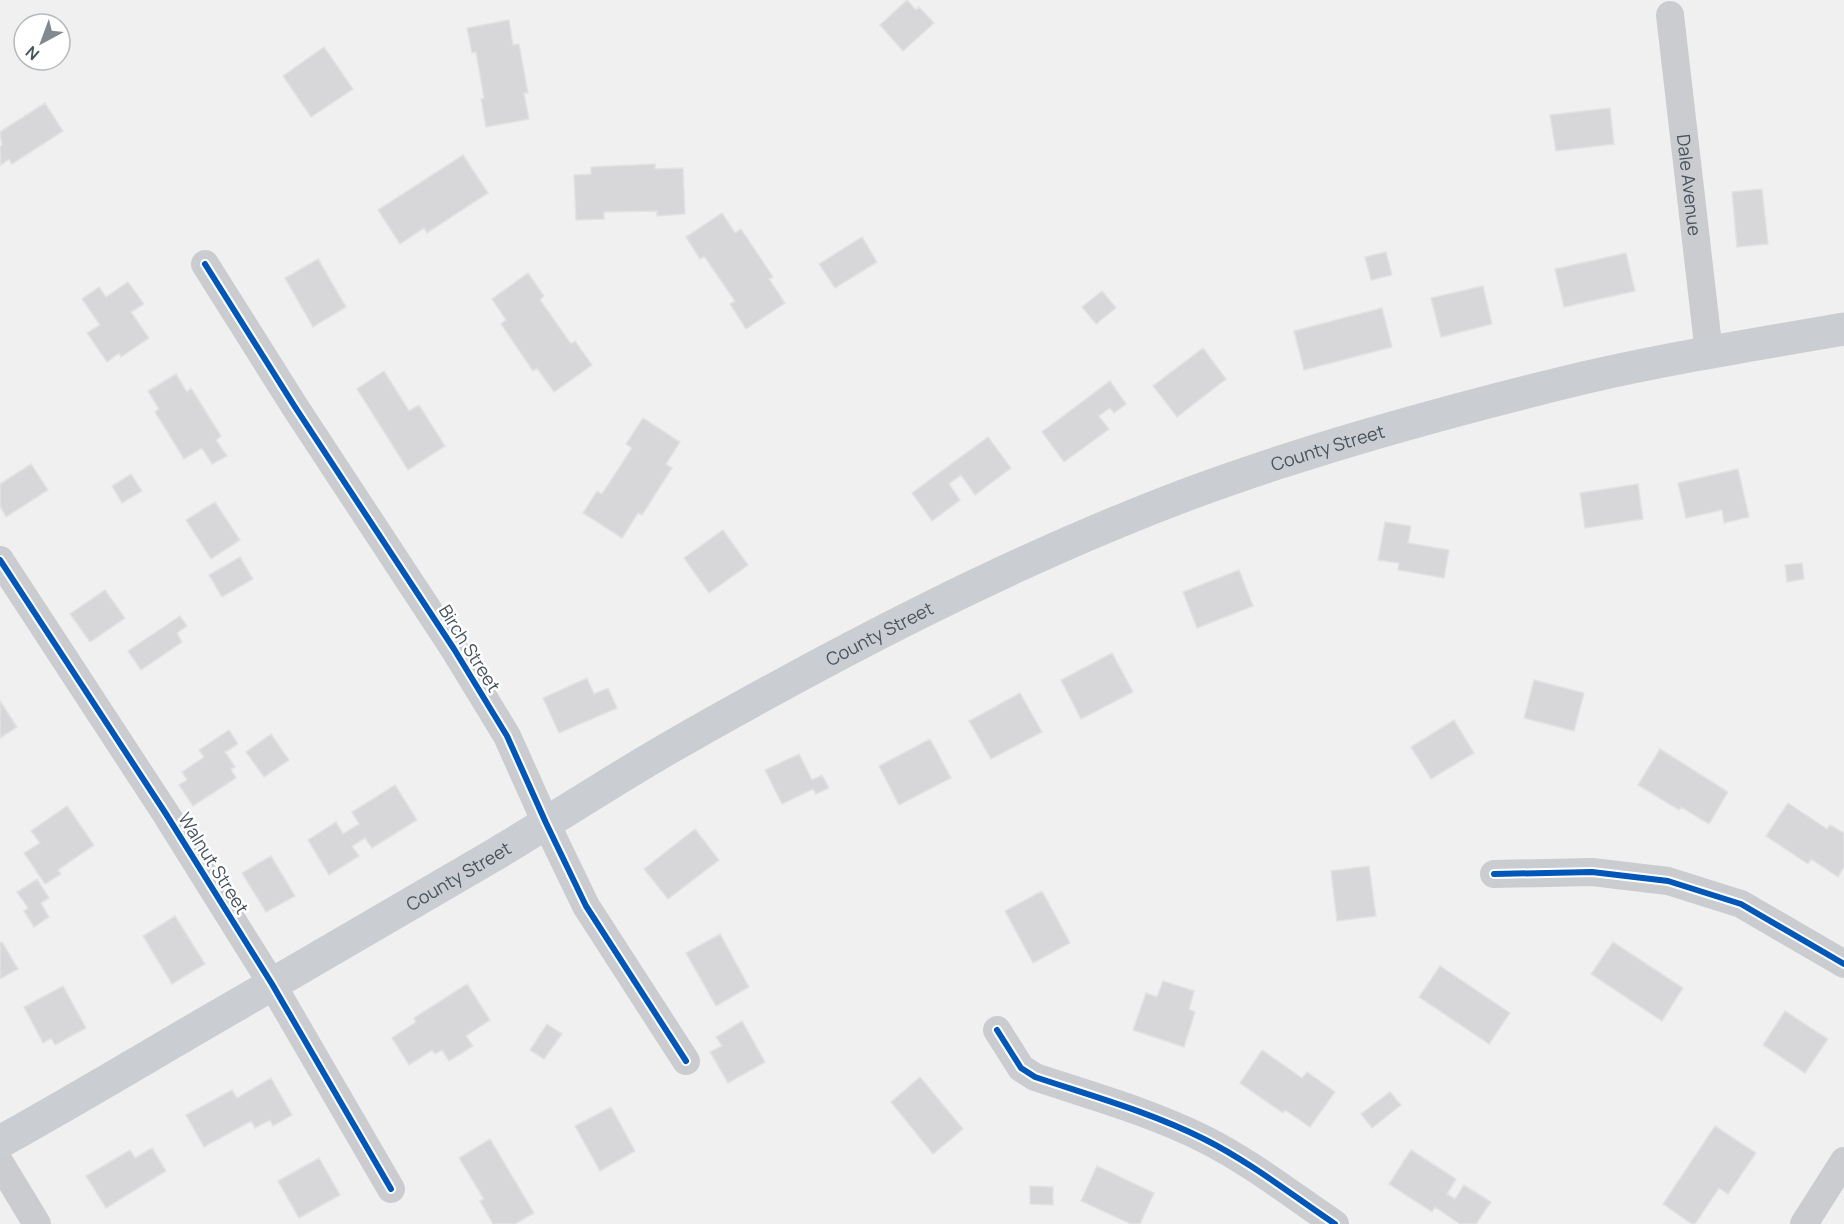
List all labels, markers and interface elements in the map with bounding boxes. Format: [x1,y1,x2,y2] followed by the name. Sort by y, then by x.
[12,12,72,72] north arrow
[21,41,44,65] text: N
[1672,133,1707,237] street label: Dale Avenue
[1267,419,1387,476] street label: County Street
[821,596,937,671] street label: County Street
[434,600,506,696] street label: Birch Street
[173,808,255,918] street label: Walnut Street
[401,836,515,916] street label: County Street

